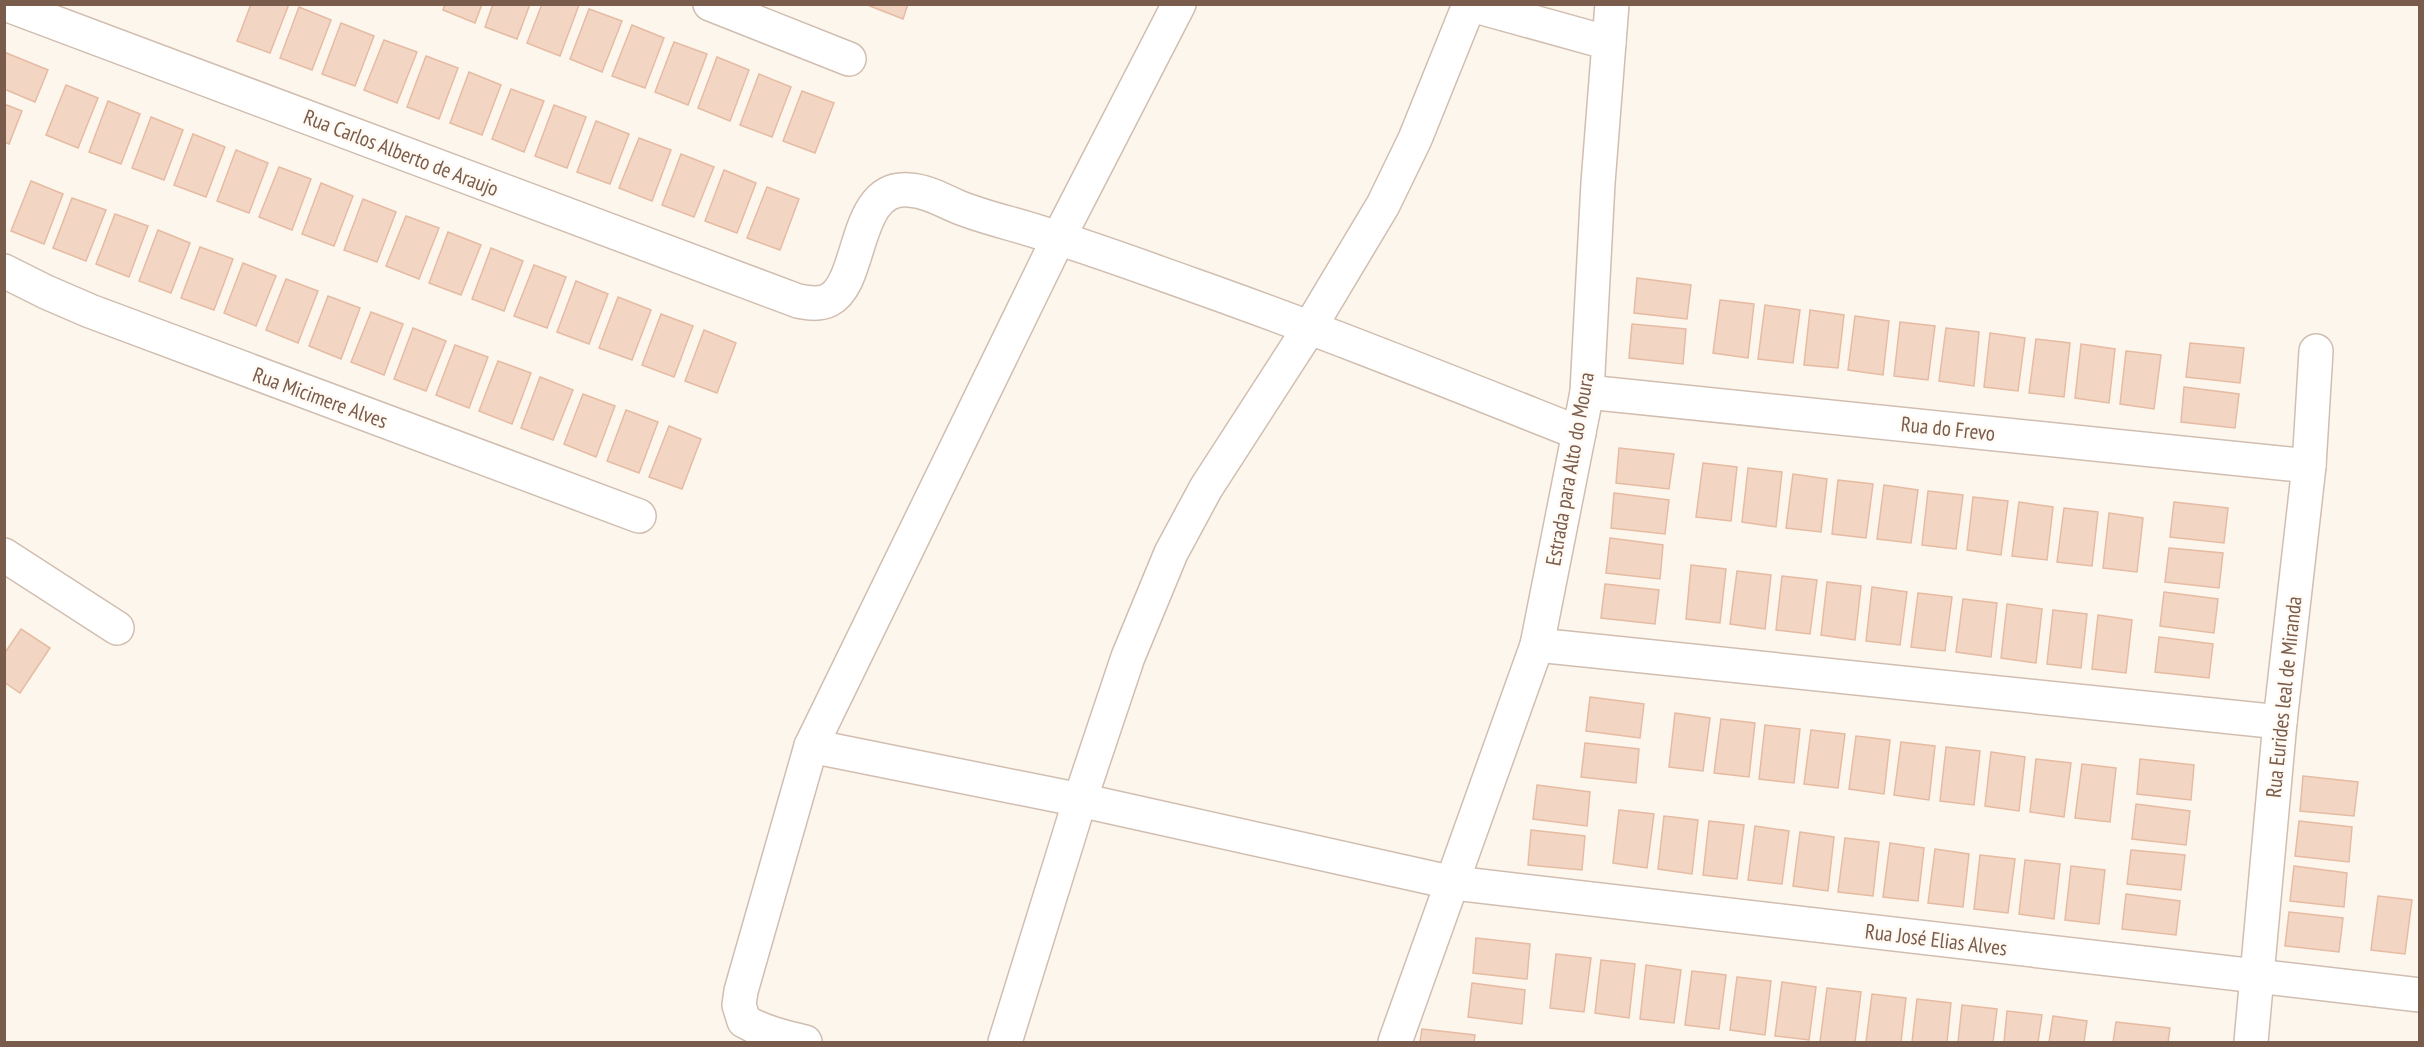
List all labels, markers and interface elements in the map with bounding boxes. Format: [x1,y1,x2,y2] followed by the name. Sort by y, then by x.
[300,103,503,202] street label: Rua Carlos Alberto de Araujo
[249,361,391,434] street label: Rua Micimere Alves
[1539,370,1600,568] street label: Estrada para Alto do Moura
[1900,410,1997,447] street label: Rua do Frevo
[2260,595,2307,799] street label: Rua Eurides leal de Miranda
[1863,917,2009,962] street label: Rua José Elias Alves

